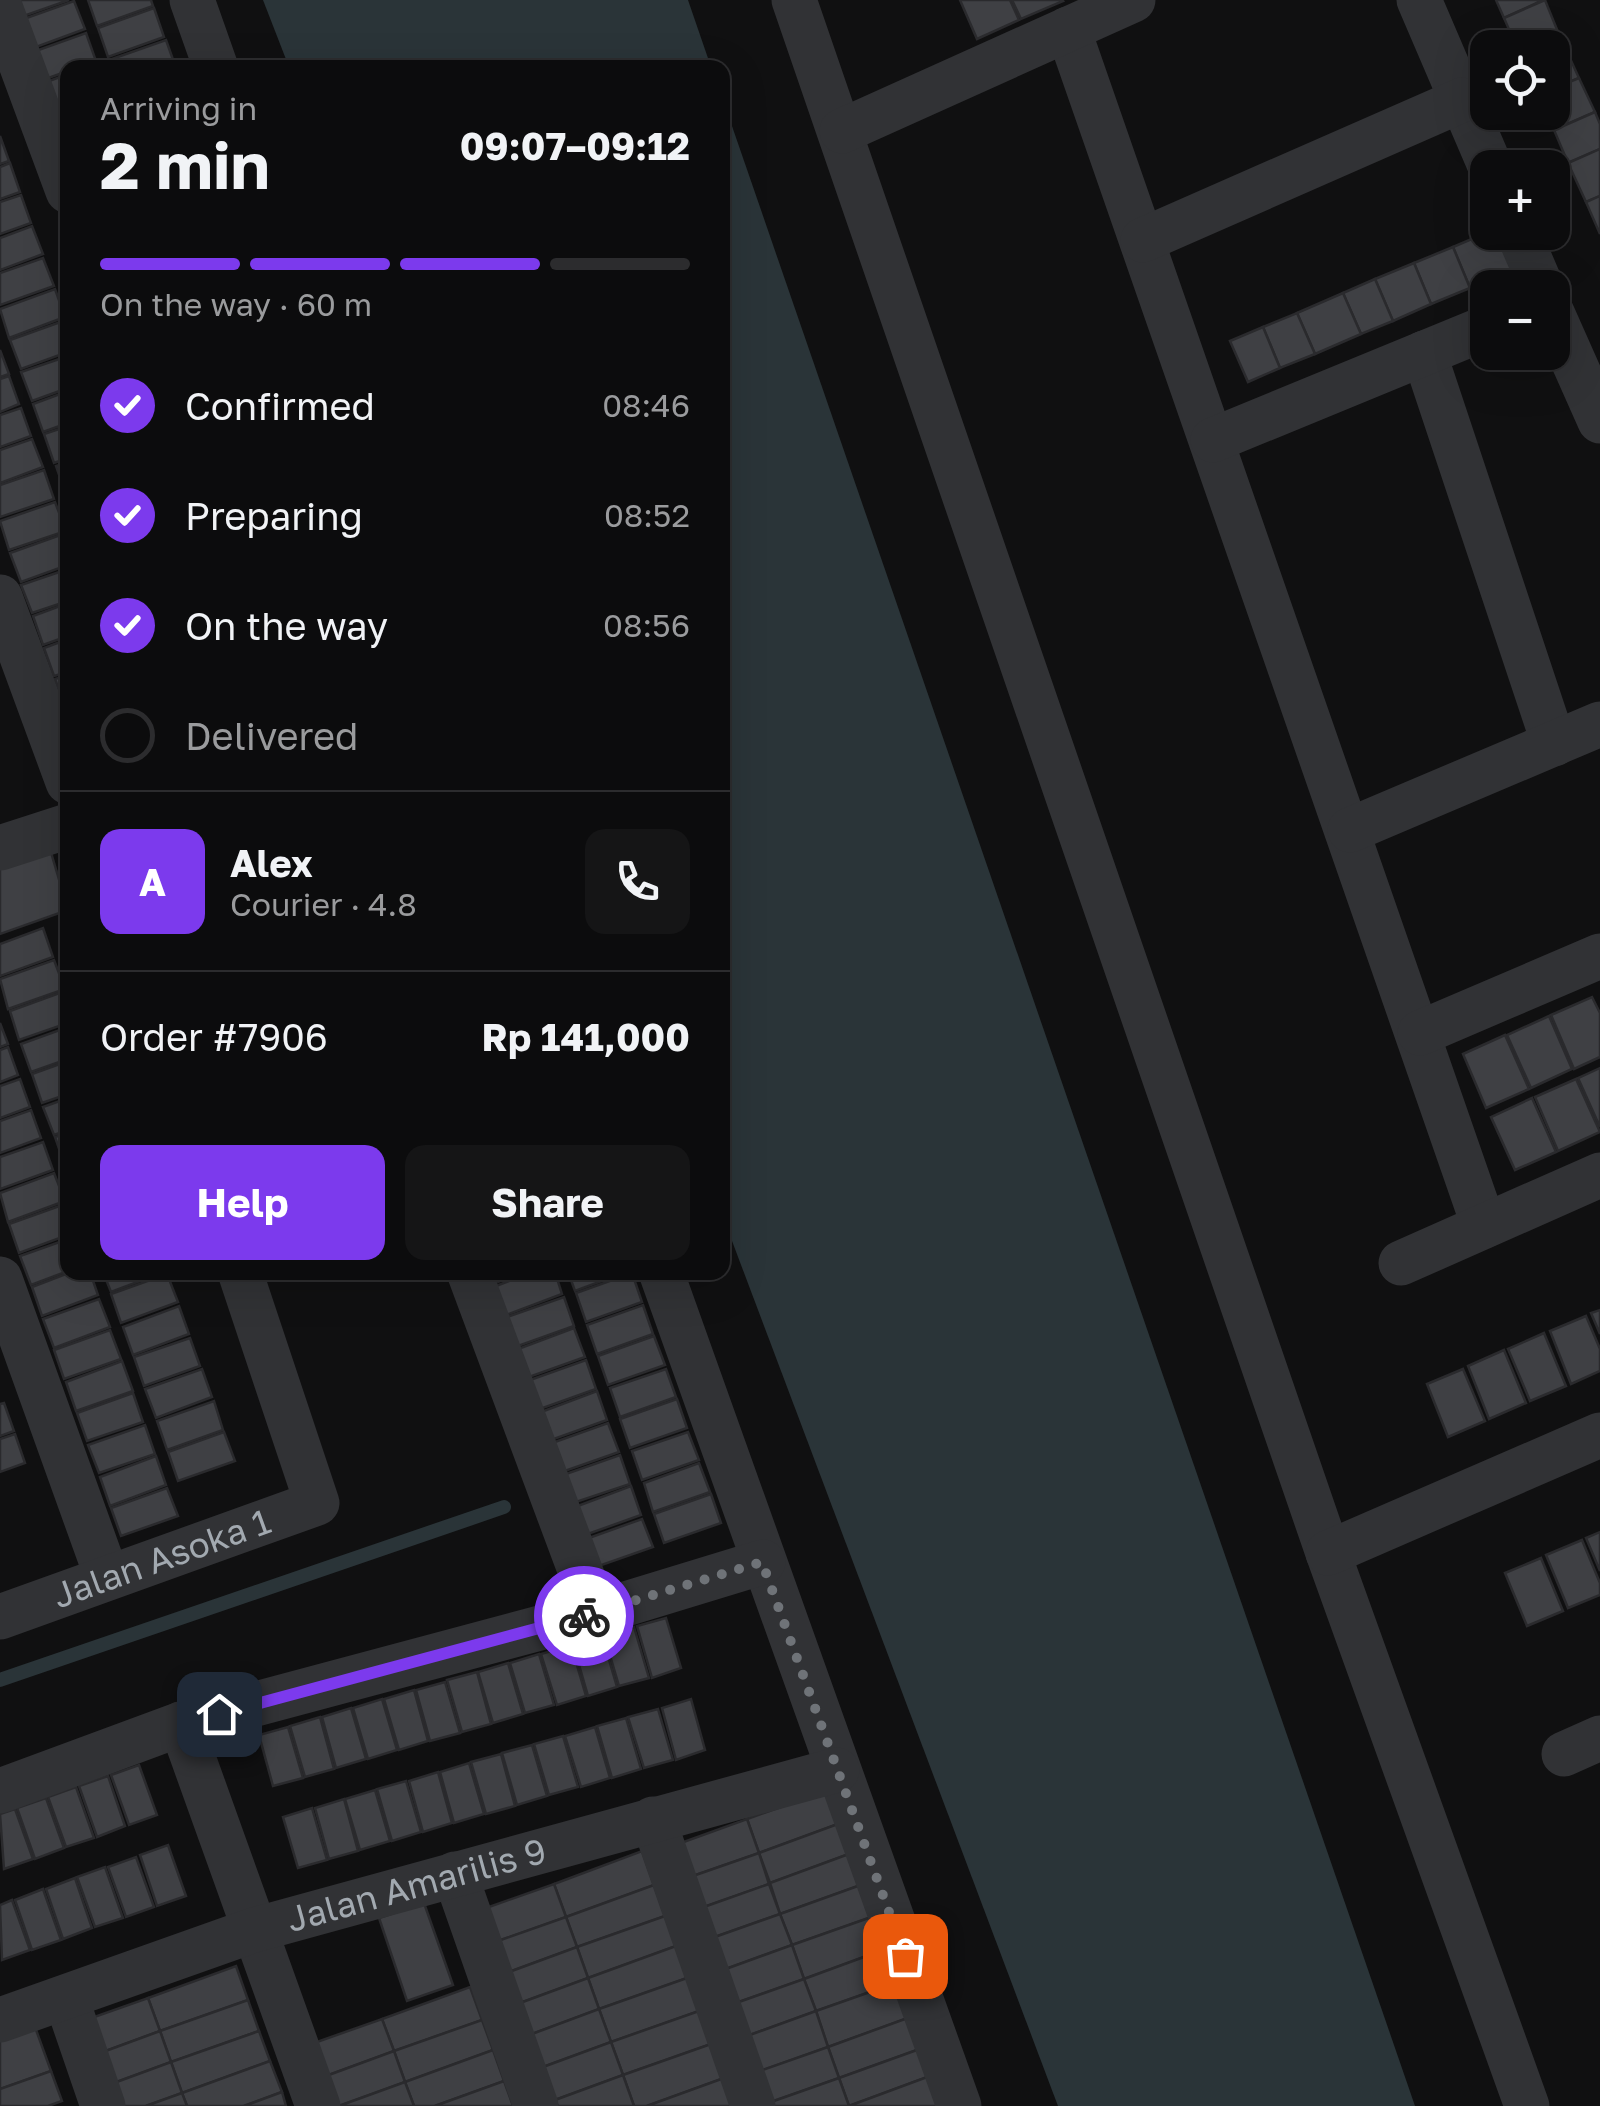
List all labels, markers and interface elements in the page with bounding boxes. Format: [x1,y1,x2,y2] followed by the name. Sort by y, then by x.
[1470,30,1570,370] map controls
[1470,30,1570,130] button: locate
[100,89,257,127] text: Arriving in
[460,123,690,168] text: 09:07–09:12
[100,125,270,203] text: 2 min
[1470,150,1570,250] button: +
[1470,270,1570,370] button: −
[100,285,372,323] text: On the way · 60 m
[100,378,155,433] icon: check
[185,383,375,428] text: Confirmed
[602,386,690,424] text: 08:46
[100,488,155,543] icon: check
[185,493,363,538] text: Preparing
[604,496,690,534] text: 08:52
[100,598,155,653] icon: check
[185,603,388,648] text: On the way
[603,606,690,644] text: 08:56
[185,713,358,758] text: Delivered
[585,829,690,934] button: phone
[230,840,313,885] text: Alex
[139,859,166,904] text: A
[230,885,417,923] text: Courier · 4.8
[100,1014,328,1059] text: Order #7906
[482,1014,690,1059] text: Rp 141,000
[100,1145,385,1260] button: Help
[405,1145,690,1260] button: Share
[47,1499,276,1616] street label: Jalan Asoka 1
[534,1566,634,1666] courier
[557,1589,612,1644] icon: bike
[177,1672,262,1757] pin
[192,1687,247,1742] icon: home
[282,1829,550,1940] street label: Jalan Amarilis 9
[863,1914,948,1999] pin
[878,1929,933,1984] icon: bag

